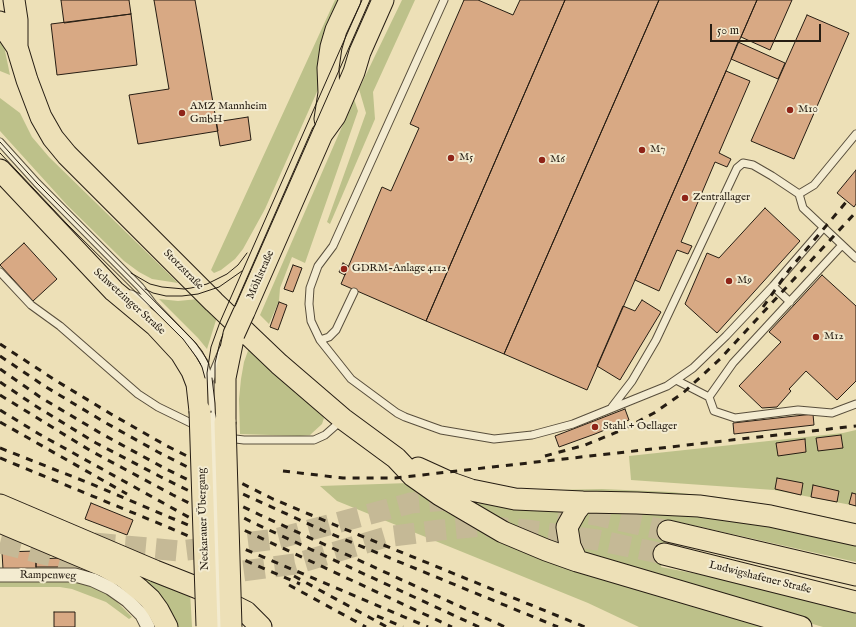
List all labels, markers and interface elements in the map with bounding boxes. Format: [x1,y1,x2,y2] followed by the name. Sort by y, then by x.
[712,16,823,42] scale bar
[717,23,739,38] text: 50 m
[190,100,267,126] place label: AMZ Mannheim GmbH
[798,103,818,117] place label: M10
[785,105,795,115] marker: M10
[177,108,187,118] marker: AMZ Mannheim GmbH
[650,143,665,157] place label: M7
[637,145,647,155] marker: M7
[459,151,473,165] place label: M5
[446,153,456,163] marker: M5
[550,153,565,167] place label: M6
[537,155,547,165] marker: M6
[693,191,750,205] place label: Zentrallager
[680,193,690,203] marker: Zentrallager
[160,247,206,293] street label: Stotzstraße
[244,249,278,301] street label: Möhlstraße
[352,262,446,276] place label: GDRM-Anlage 4112
[339,264,349,274] marker: GDRM-Anlage 4112
[90,266,168,338] street label: Schwetzinger Straße
[737,274,752,288] place label: M9
[724,276,734,286] marker: M9
[824,330,844,344] place label: M12
[811,332,821,342] marker: M12
[603,420,677,434] place label: Stahl + Oellager
[590,422,600,432] marker: Stahl + Oellager
[196,467,212,571] street label: Neckarauer Übergang
[707,559,813,597] street label: Ludwigshafener Straße
[20,569,76,583] street label: Rampenweg

